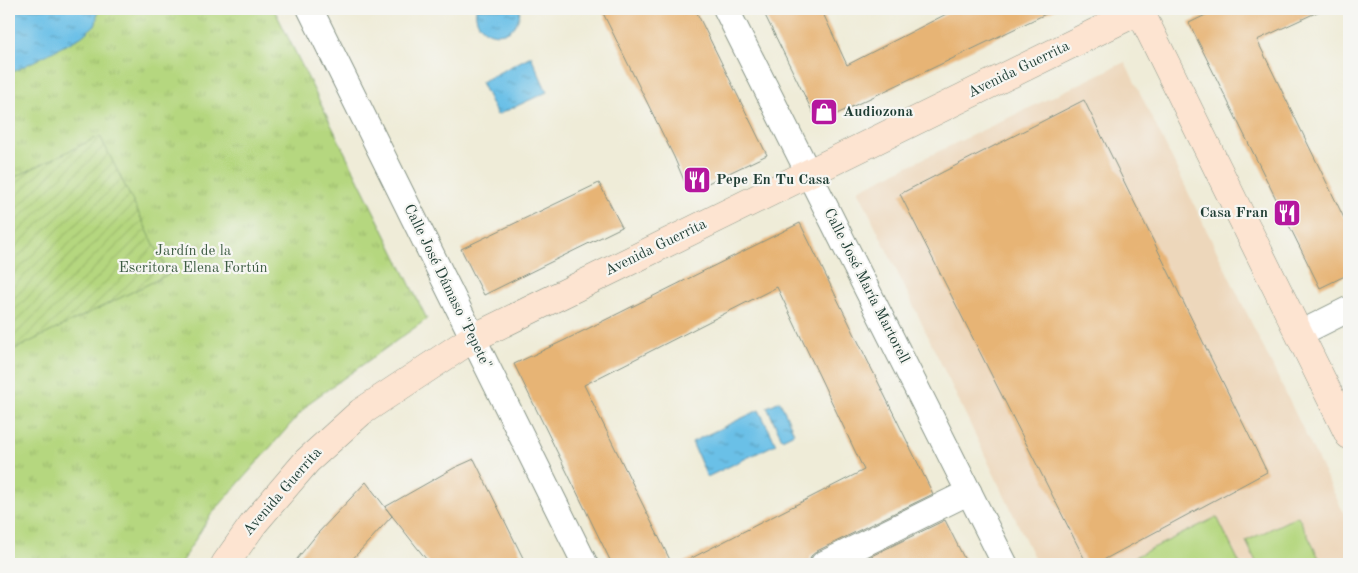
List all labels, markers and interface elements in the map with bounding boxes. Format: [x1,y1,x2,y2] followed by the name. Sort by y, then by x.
[966,39,1073,101] street label: Avenida Guerrita
[809,97,839,127] shop icon: Audiozona
[843,105,913,120] place label: Audiozona
[682,165,712,195] restaurant icon: Pepe En Tu Casa
[716,173,830,188] place label: Pepe En Tu Casa
[1272,198,1302,228] restaurant icon: Casa Fran
[401,202,493,372] street label: Calle José Dámaso "Pepete"
[820,206,912,366] street label: Calle José María Martorell
[1200,206,1268,221] place label: Casa Fran
[603,217,710,279] street label: Avenida Guerrita
[118,244,268,276] park label: Jardín de la Escritora Elena Fortún
[241,445,325,539] street label: Avenida Guerrita

